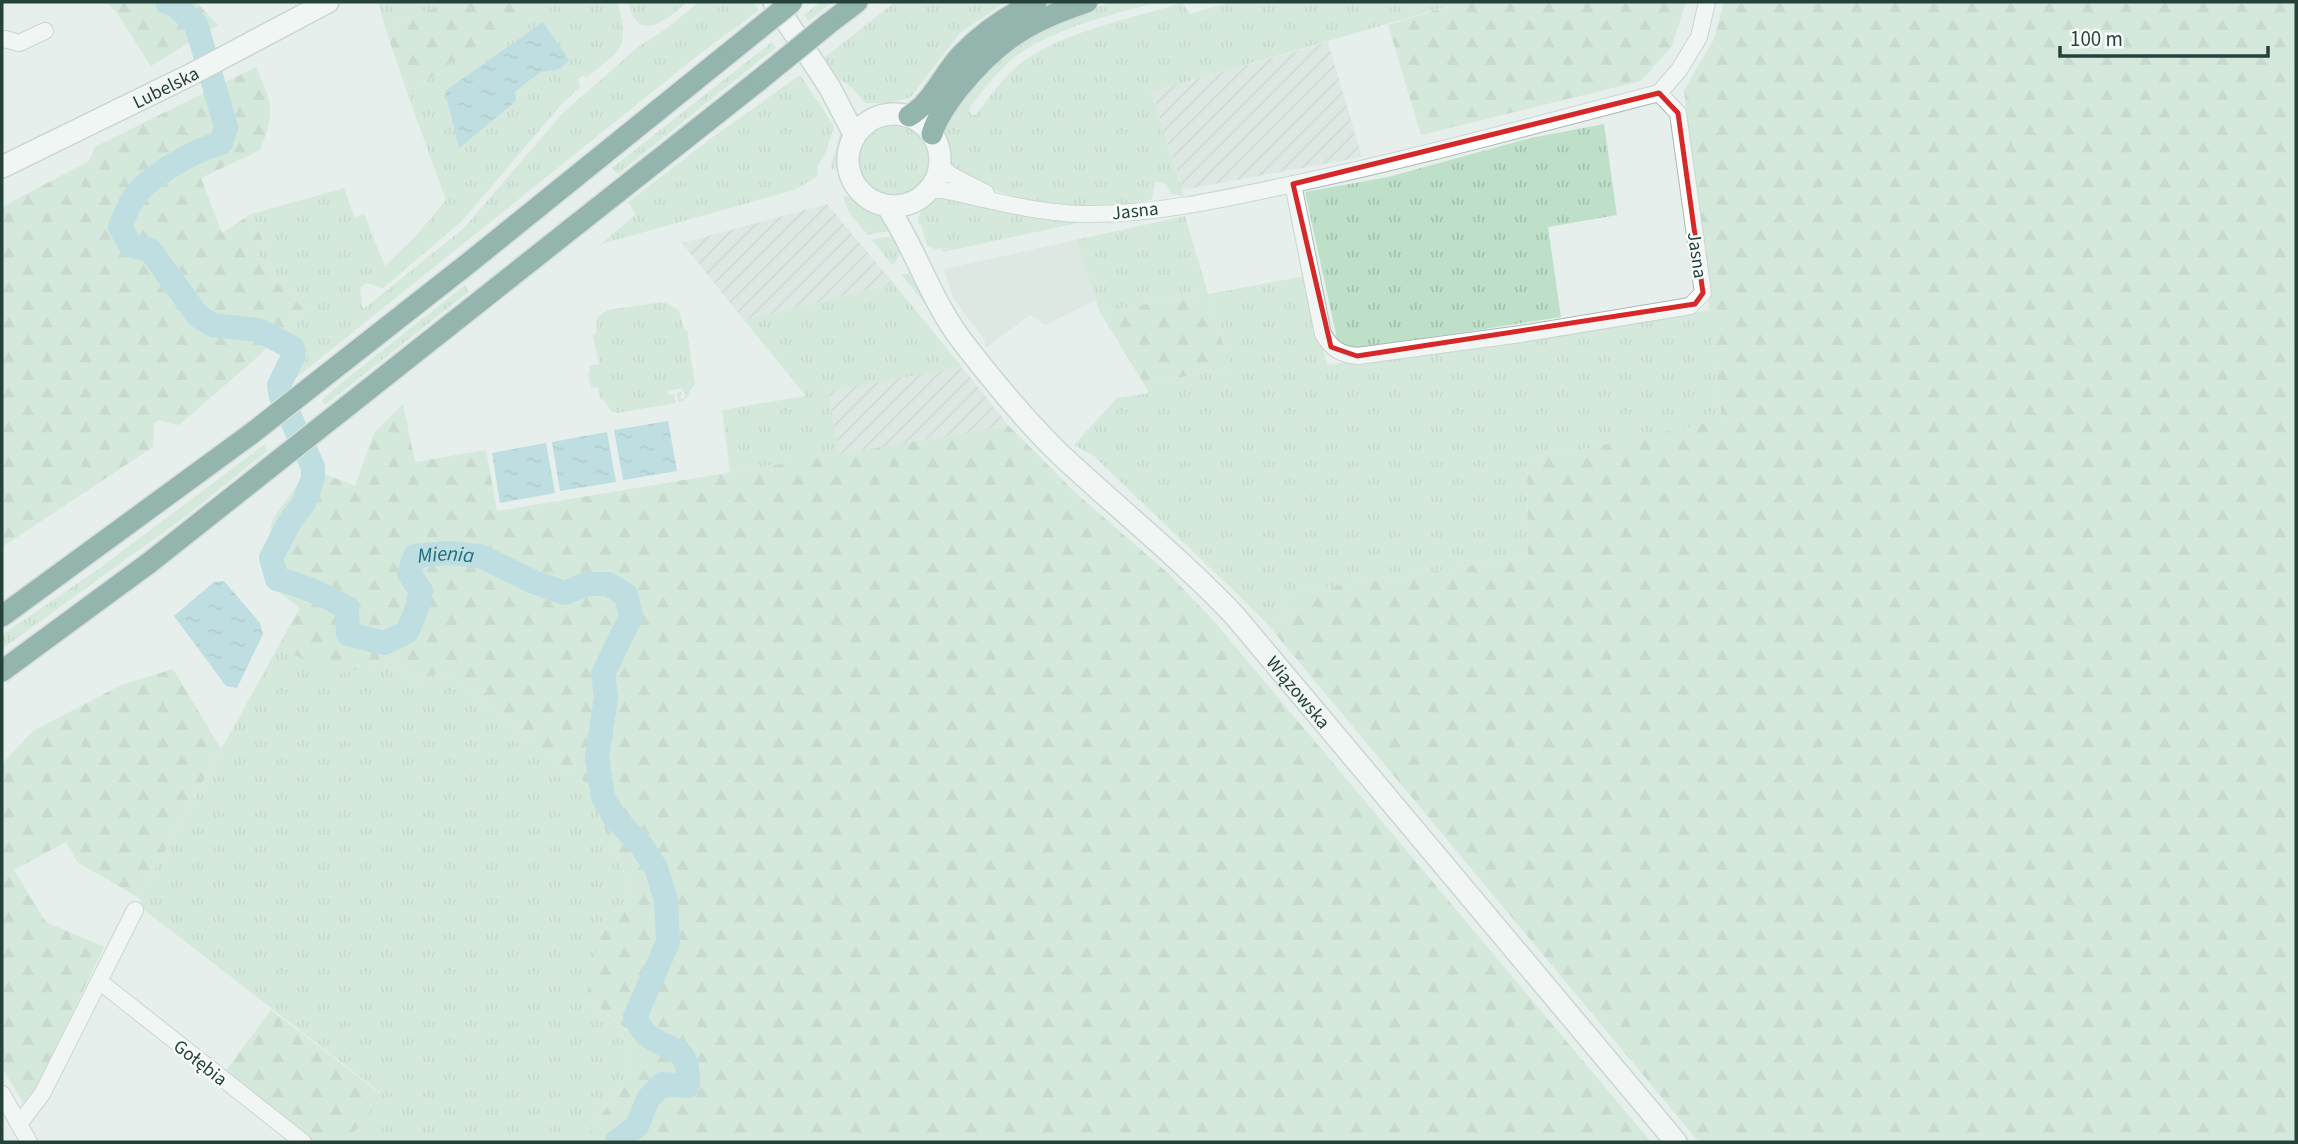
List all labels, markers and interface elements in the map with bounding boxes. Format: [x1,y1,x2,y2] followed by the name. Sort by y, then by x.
[2060,14,2268,58] scale bar
[2070,24,2123,54] text: 100 m
[128,61,204,116] street label: Lubelska
[1111,196,1160,227] street label: Jasna
[1680,230,1713,280] street label: Jasna
[416,538,476,571] water label: Mienia
[1259,651,1336,735] street label: Wiązowska
[167,1033,233,1093] street label: Gołębia

